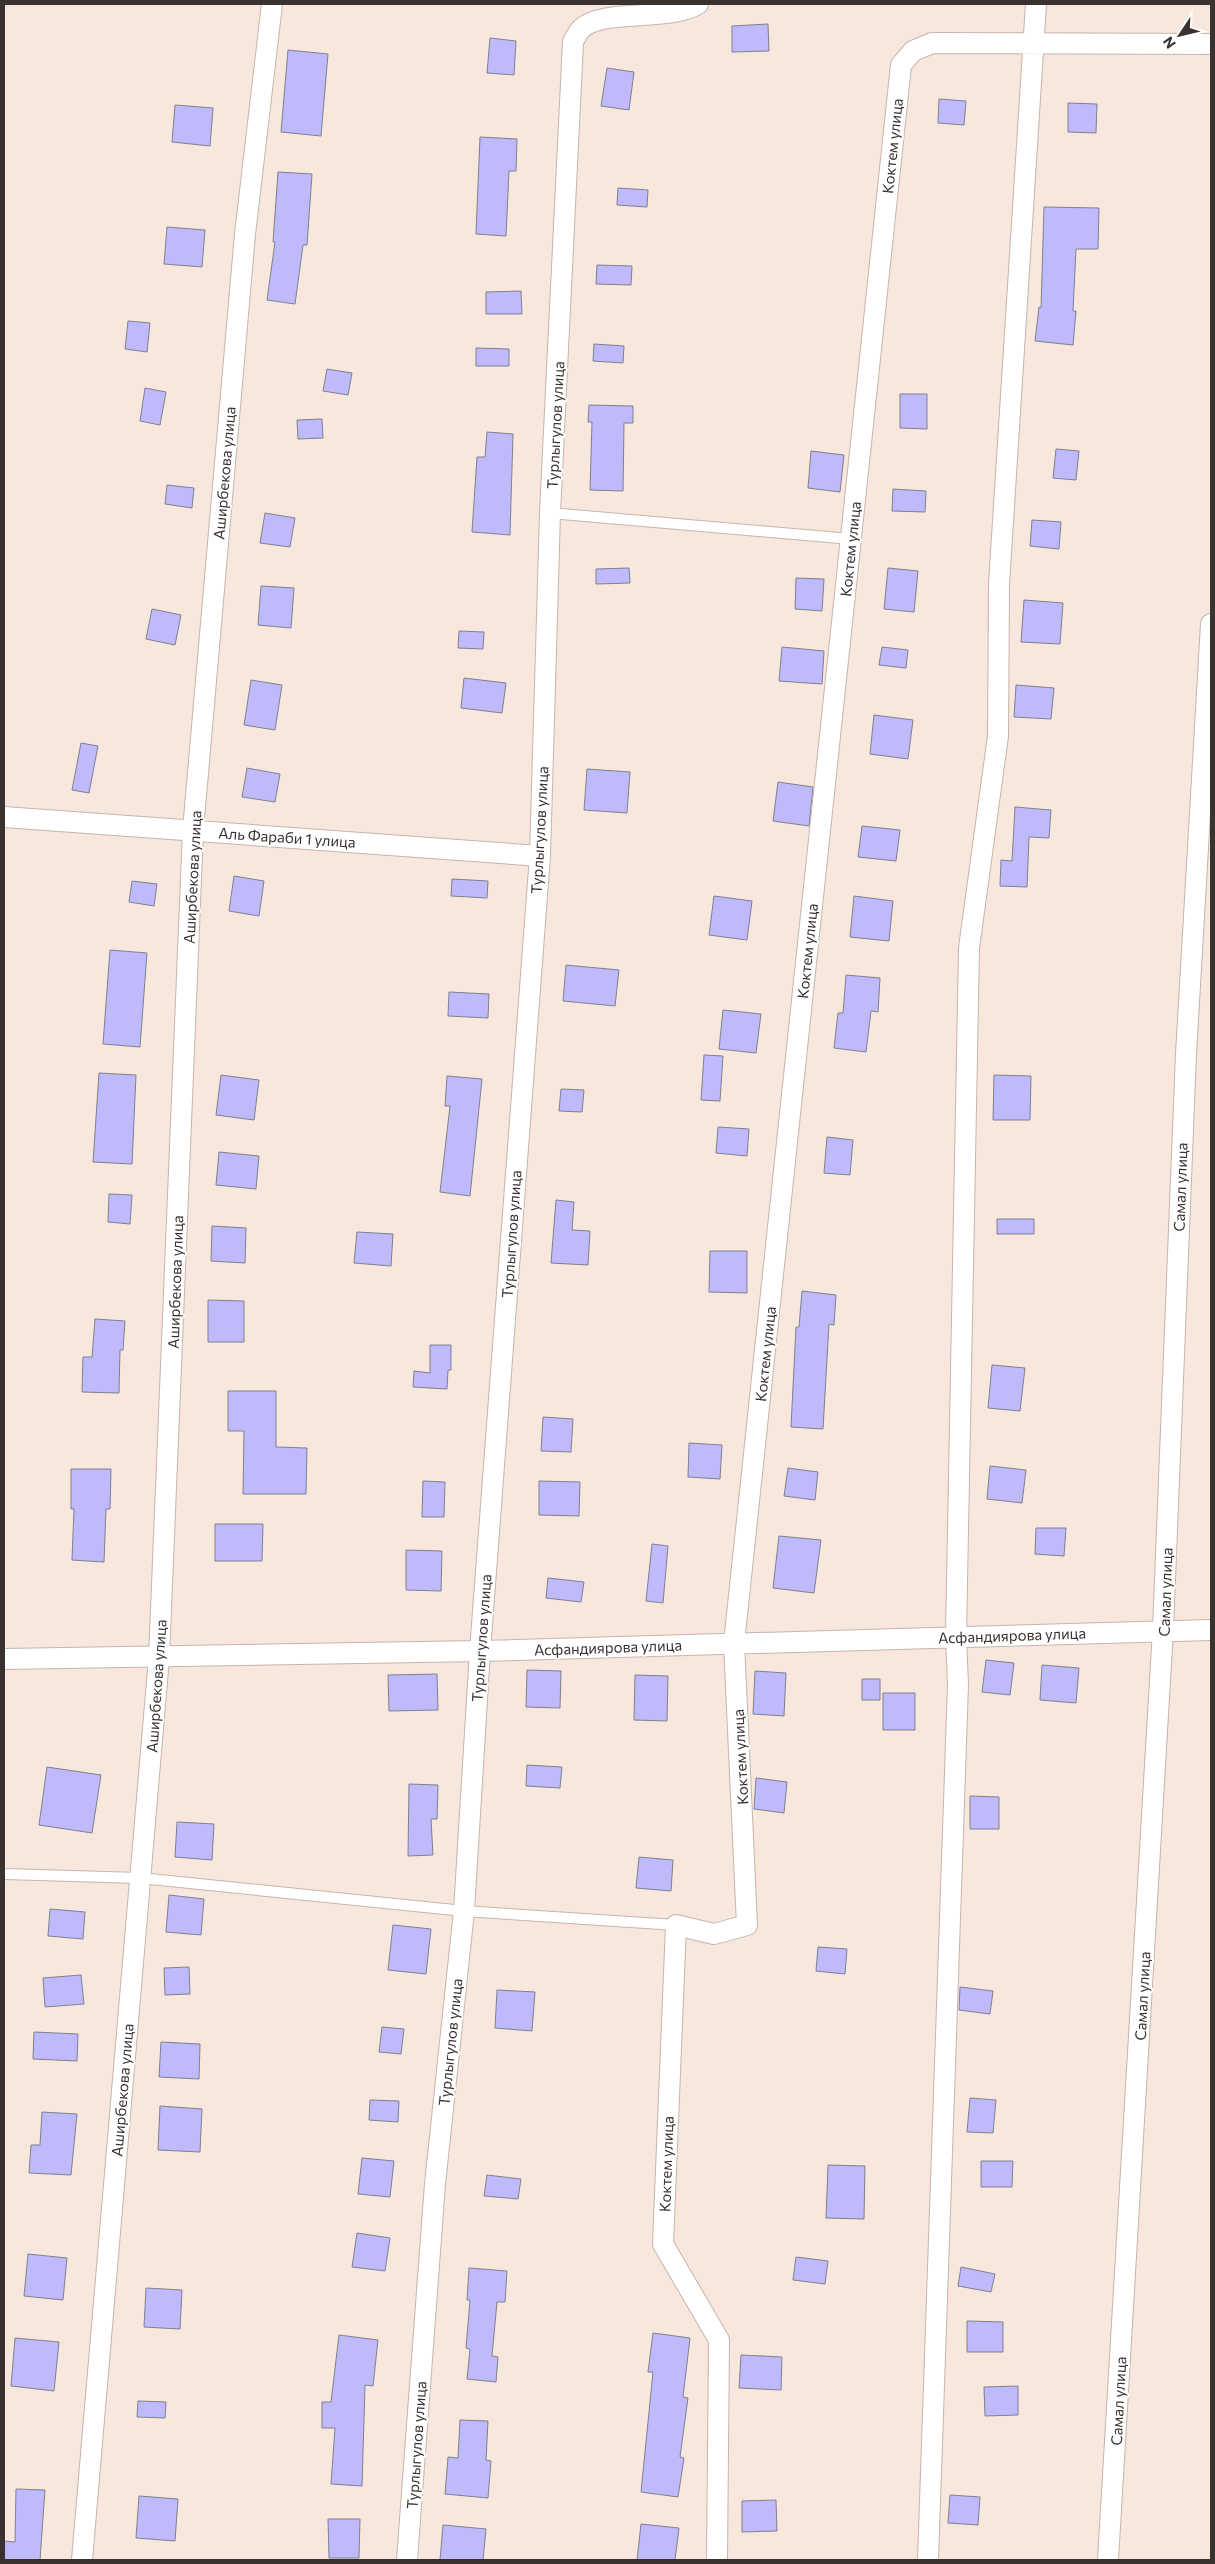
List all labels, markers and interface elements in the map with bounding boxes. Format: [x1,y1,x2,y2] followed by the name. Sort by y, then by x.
[1155,10,1205,60] north arrow
[1159,34,1179,52] text: N
[878,97,906,195] street label: Коктем улица
[543,361,567,489] street label: Турлыгулов улица
[209,406,239,540] street label: Аширбекова улица
[836,500,864,598] street label: Коктем улица
[527,766,551,894] street label: Турлыгулов улица
[180,810,204,944] street label: Аширбекова улица
[218,823,356,851] street label: Аль Фараби 1 улица
[793,902,821,1000] street label: Коктем улица
[1169,1142,1191,1232] street label: Самал улица
[498,1170,524,1298] street label: Турлыгулов улица
[164,1215,186,1349] street label: Аширбекова улица
[751,1305,779,1403] street label: Коктем улица
[1154,1547,1176,1637] street label: Самал улица
[468,1574,494,1702] street label: Турлыгулов улица
[142,1619,170,1753] street label: Аширбекова улица
[938,1623,1086,1647] street label: Асфандиярова улица
[534,1635,682,1659] street label: Асфандиярова улица
[729,1709,751,1805] street label: Коктем улица
[1131,1951,1153,2041] street label: Самал улица
[434,1977,466,2107] street label: Турлыгулов улица
[107,2023,137,2157] street label: Аширбекова улица
[655,2116,677,2212] street label: Коктем улица
[1107,2356,1129,2446] street label: Самал улица
[403,2381,429,2509] street label: Турлыгулов улица

